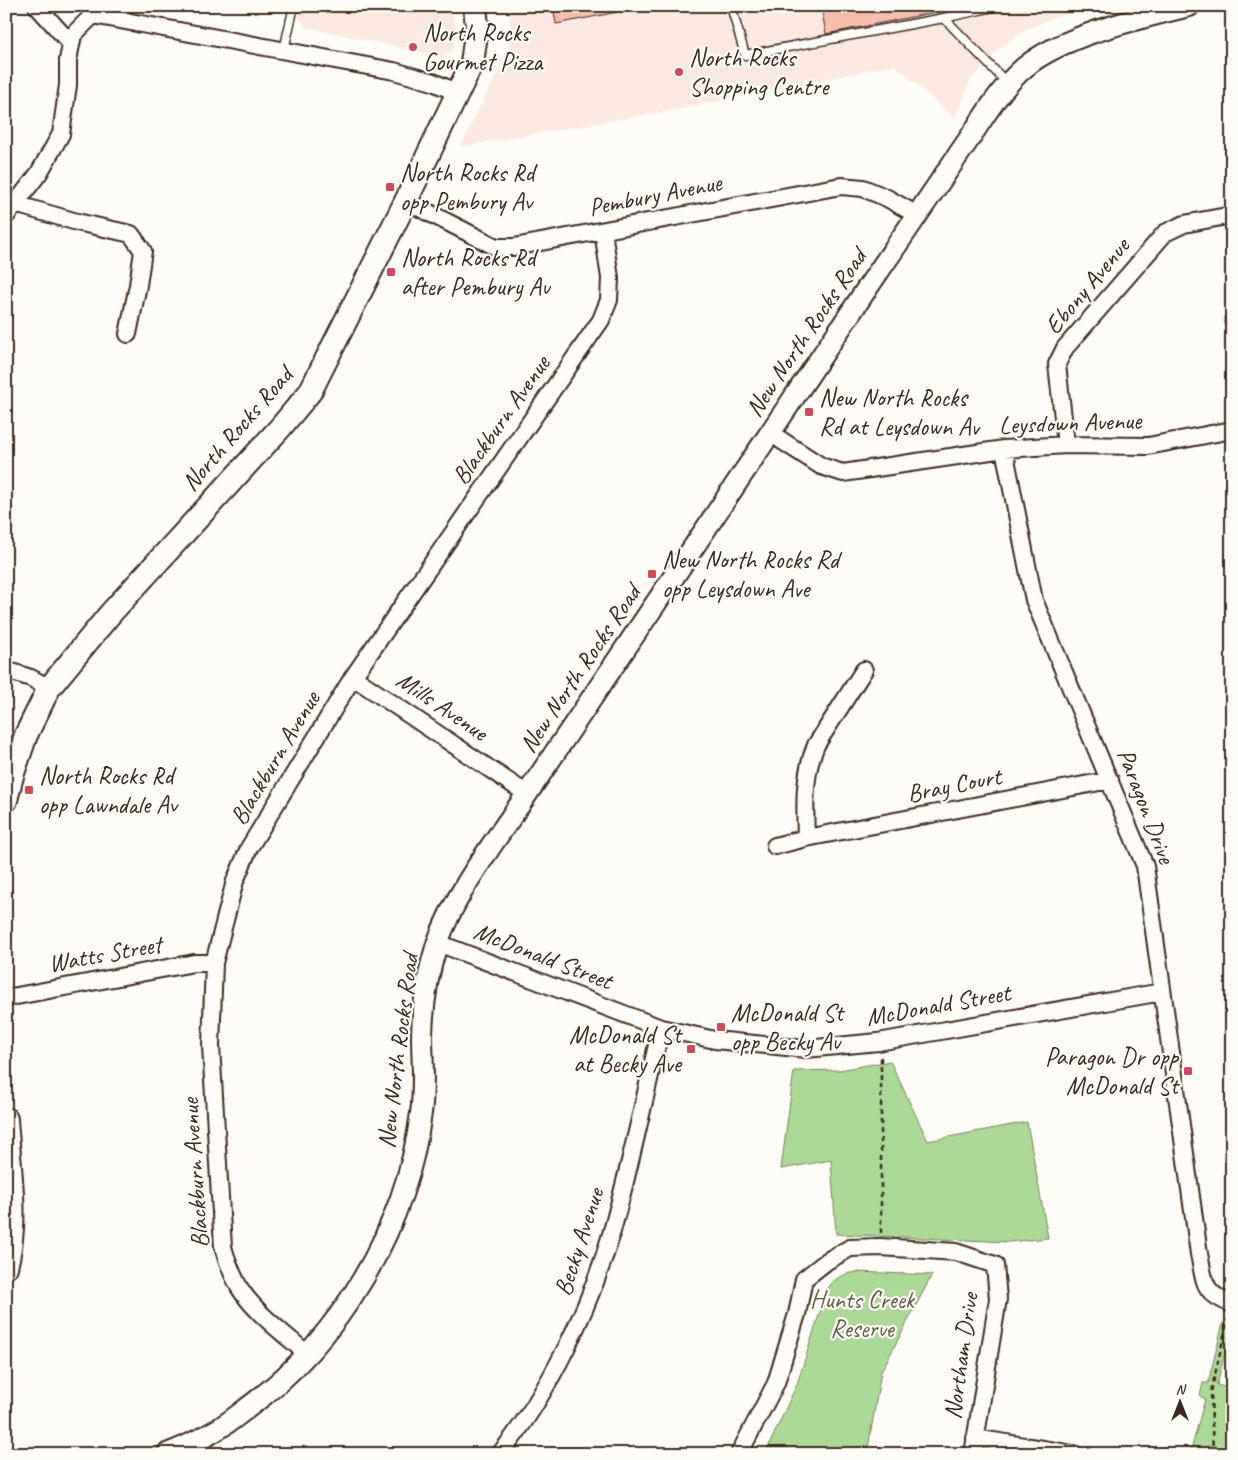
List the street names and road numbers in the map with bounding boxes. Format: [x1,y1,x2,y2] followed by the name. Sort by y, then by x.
[586,166,726,224] street label: Pembury Avenue
[1037,230,1138,341] street label: Ebony Avenue
[738,240,876,423] street label: New North Rocks Road
[445,348,558,491] street label: Blackburn Avenue
[174,357,302,498] street label: North Rocks Road
[998,404,1143,441] street label: Leysdown Avenue
[512,576,650,759] street label: New North Rocks Road
[390,664,495,749] street label: Mills Avenue
[223,684,328,831] street label: Blackburn Avenue
[1109,744,1183,870] street label: Paragon Drive
[904,760,1006,810] street label: Bray Court
[469,915,619,998] street label: McDonald Street
[46,928,168,980] street label: Watts Street
[370,948,426,1150] street label: New North Rocks Road
[864,976,1015,1033] street label: McDonald Street
[174,1095,216,1249] street label: Blackburn Avenue
[547,1182,612,1300] street label: Becky Avenue
[936,1289,986,1421] street label: Northam Drive

